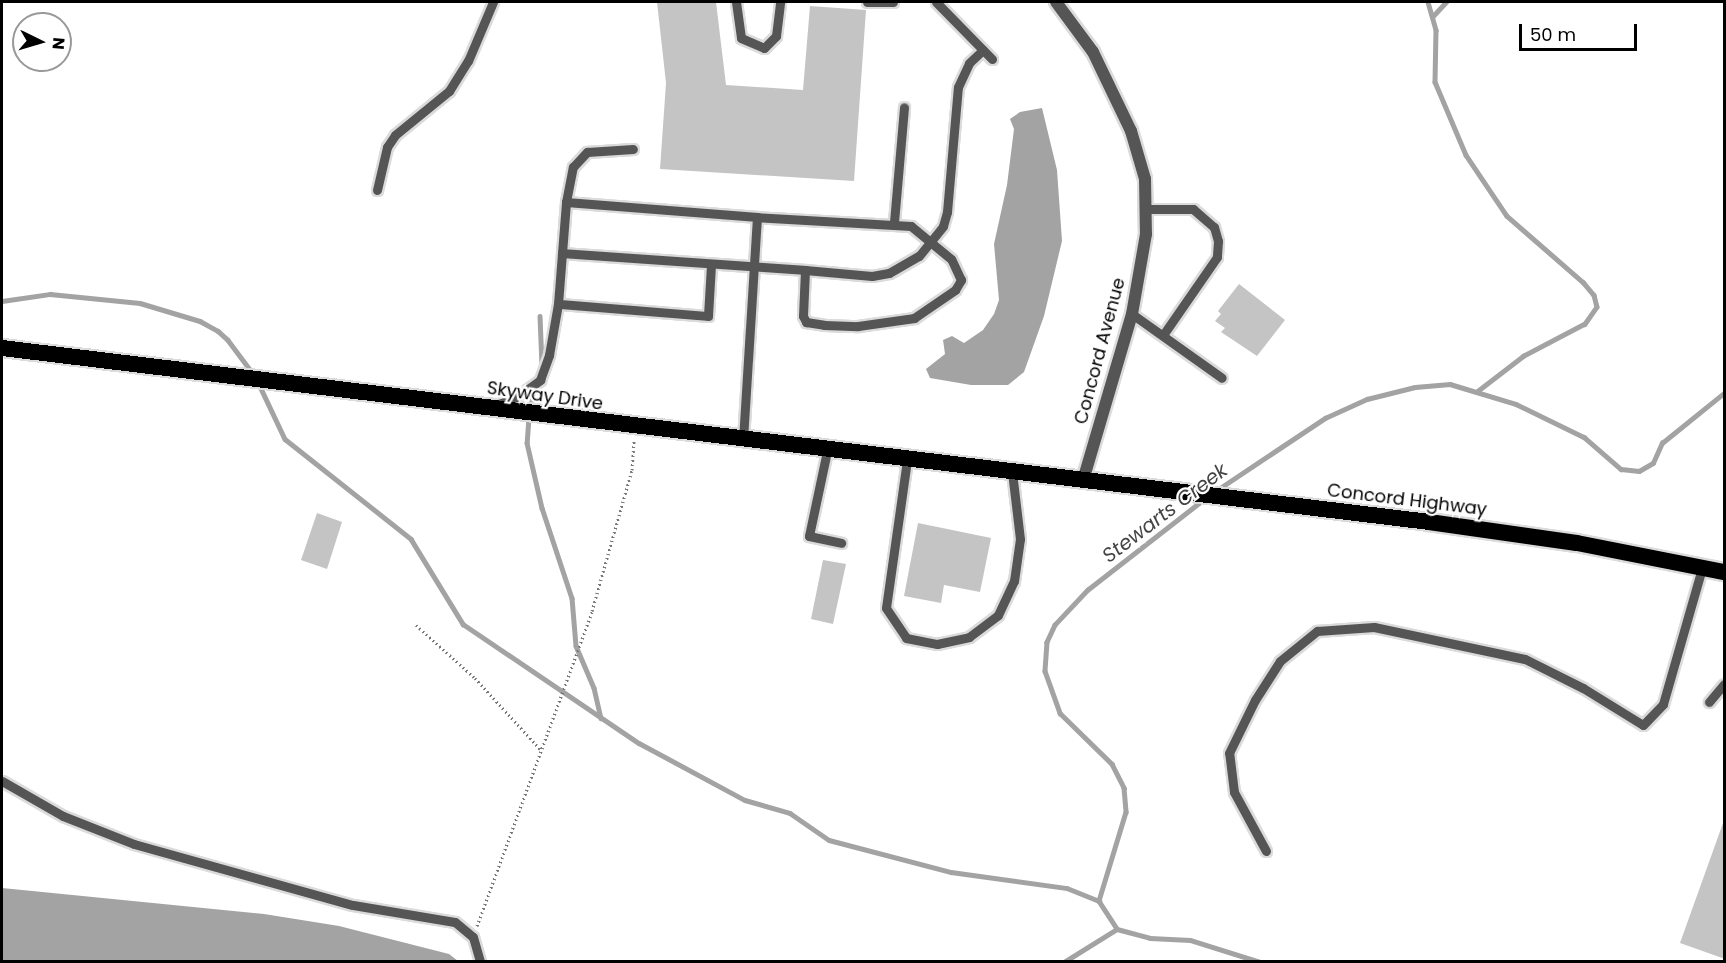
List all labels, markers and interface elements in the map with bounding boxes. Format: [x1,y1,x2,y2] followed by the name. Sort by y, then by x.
[12,12,72,72] north arrow
[1522,12,1640,50] scale bar
[1530,22,1576,47] text: 50 m
[46,36,70,50] text: N
[1070,275,1130,427] street label: Concord Avenue
[486,377,604,415] street label: Skyway Drive
[1098,458,1232,568] water label: Stewarts Creek
[1326,479,1488,521] street label: Concord Highway

